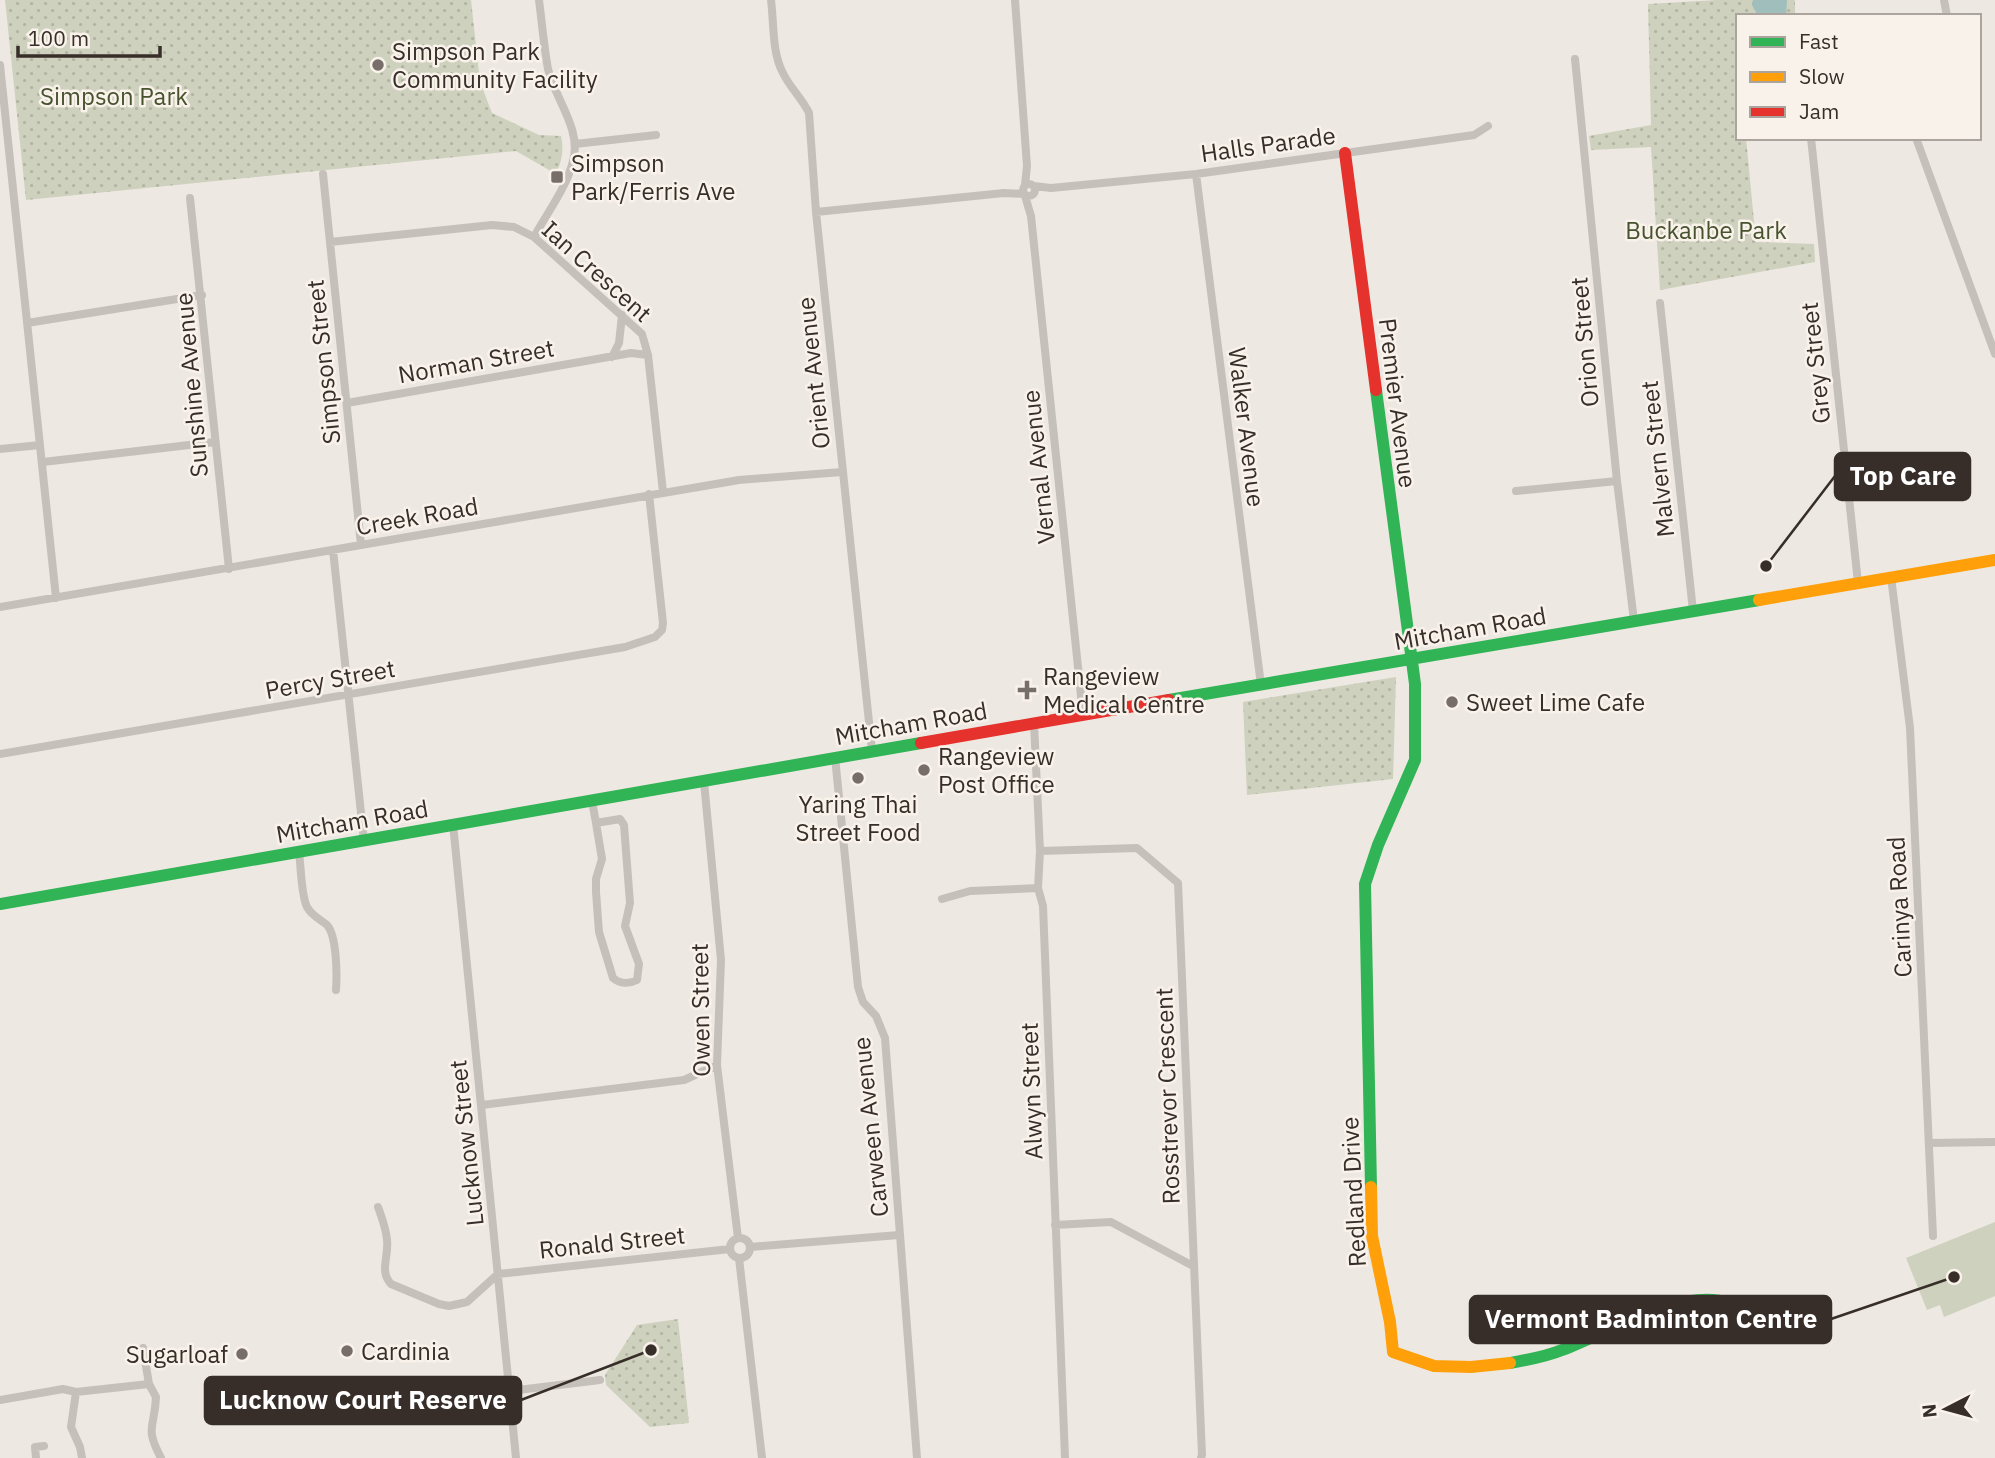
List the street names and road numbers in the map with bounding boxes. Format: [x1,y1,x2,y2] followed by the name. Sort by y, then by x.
[1199,119,1337,169] street label: Halls Parade
[535,213,659,329] street label: Ian Crescent
[1562,276,1606,408] street label: Orion Street
[298,278,348,446] street label: Simpson Street
[167,291,215,479] street label: Sunshine Avenue
[789,295,837,451] street label: Orient Avenue
[1793,301,1837,425] street label: Grey Street
[1372,316,1424,490] street label: Premier Avenue
[395,332,557,390] street label: Norman Street
[1221,345,1273,509] street label: Walker Avenue
[1633,379,1681,539] street label: Malvern Street
[1014,388,1062,546] street label: Vernal Avenue
[353,490,481,542] street label: Creek Road
[1391,599,1549,657] street label: Mitcham Road
[262,652,398,706] street label: Percy Street
[832,694,990,752] street label: Mitcham Road
[273,792,431,850] street label: Mitcham Road
[1879,836,1919,978] street label: Carinya Road
[683,943,717,1077] street label: Owen Street
[1147,987,1187,1205] street label: Rosstrevor Crescent
[1013,1022,1049,1160] street label: Alwyn Street
[845,1035,895,1219] street label: Carween Avenue
[441,1058,491,1228] street label: Lucknow Street
[1333,1116,1373,1268] street label: Redland Drive
[537,1218,687,1266] street label: Ronald Street

